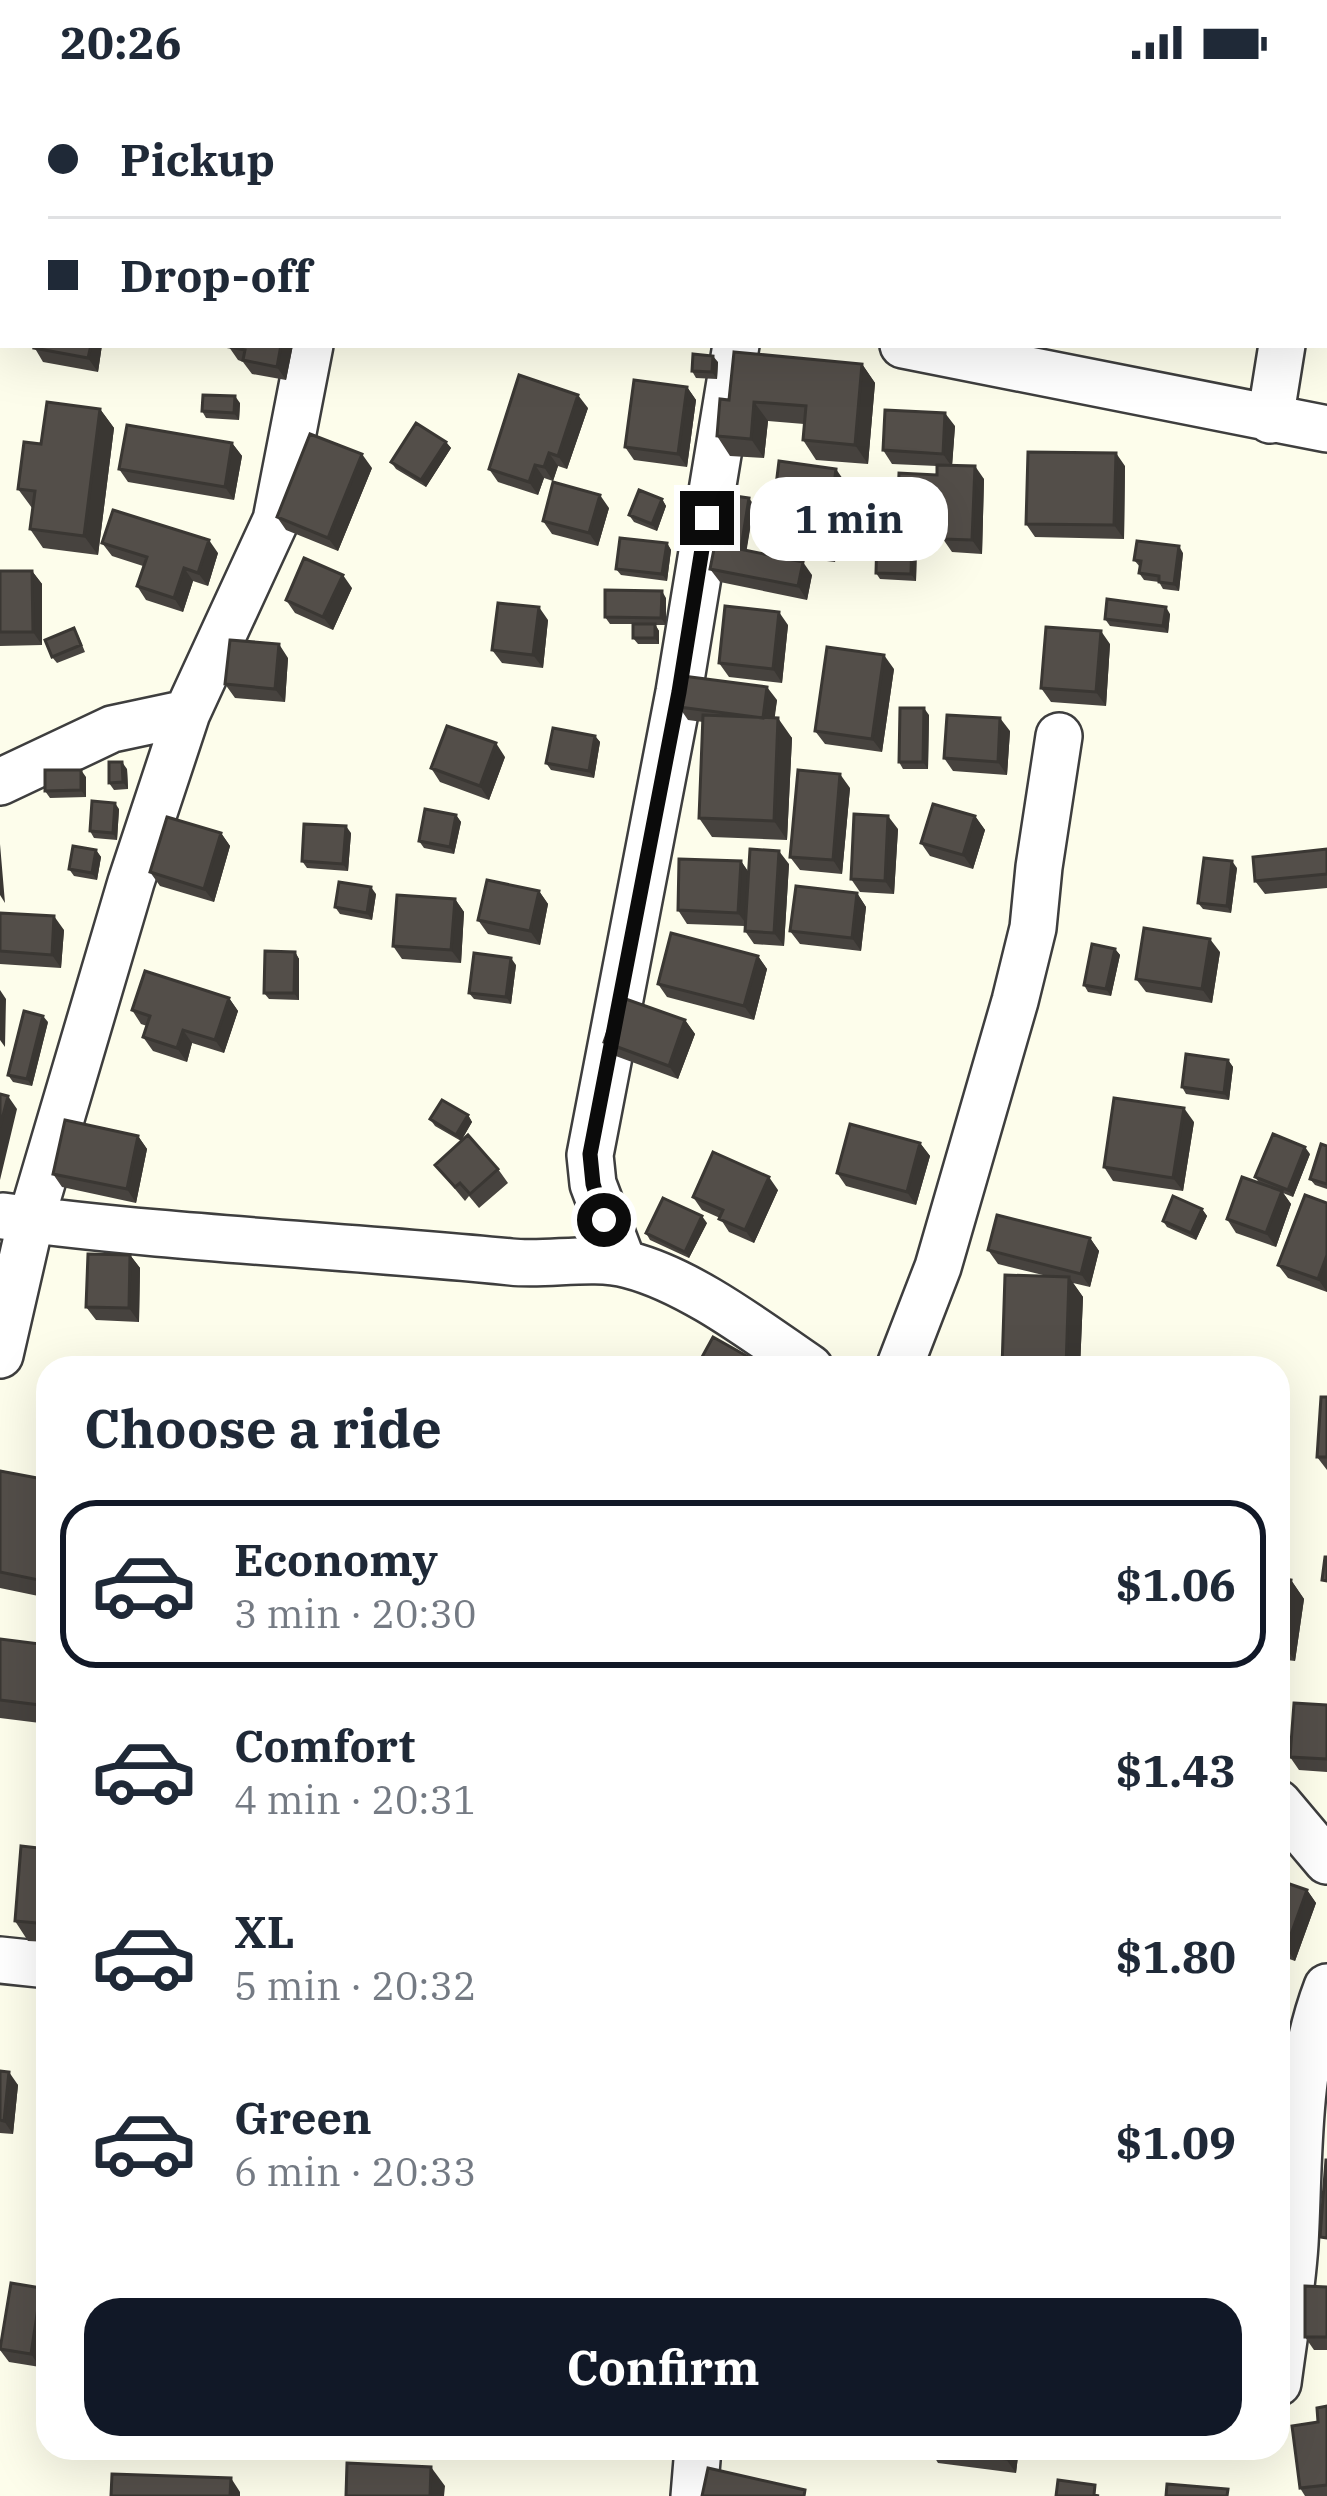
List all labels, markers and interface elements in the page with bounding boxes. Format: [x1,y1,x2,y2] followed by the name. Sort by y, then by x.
[60,13,182,71] text: 20:26
[120,130,275,188] text: Pickup
[120,246,311,304] text: Drop-off
[749,476,947,560] callout: 1 min
[680,491,734,545] route end
[794,493,904,544] text: 1 min
[577,1193,631,1247] route start
[84,1393,442,1463] text: Choose a ride
[90,1530,198,1638] icon: car
[234,1530,438,1588] text: Economy
[1116,1555,1236,1613] text: $1.06
[234,1588,476,1639] text: 3 min · 20:30
[90,1716,198,1824] icon: car
[234,1716,415,1774] text: Comfort
[1116,1741,1236,1799] text: $1.43
[234,1774,476,1825] text: 4 min · 20:31
[90,1902,198,2010] icon: car
[234,1902,295,1960] text: XL
[1116,1927,1236,1985] text: $1.80
[234,1960,476,2011] text: 5 min · 20:32
[90,2088,198,2196] icon: car
[234,2088,372,2146] text: Green
[1116,2113,1236,2171] text: $1.09
[234,2146,476,2197] text: 6 min · 20:33
[84,2298,1242,2436] button: Confirm

